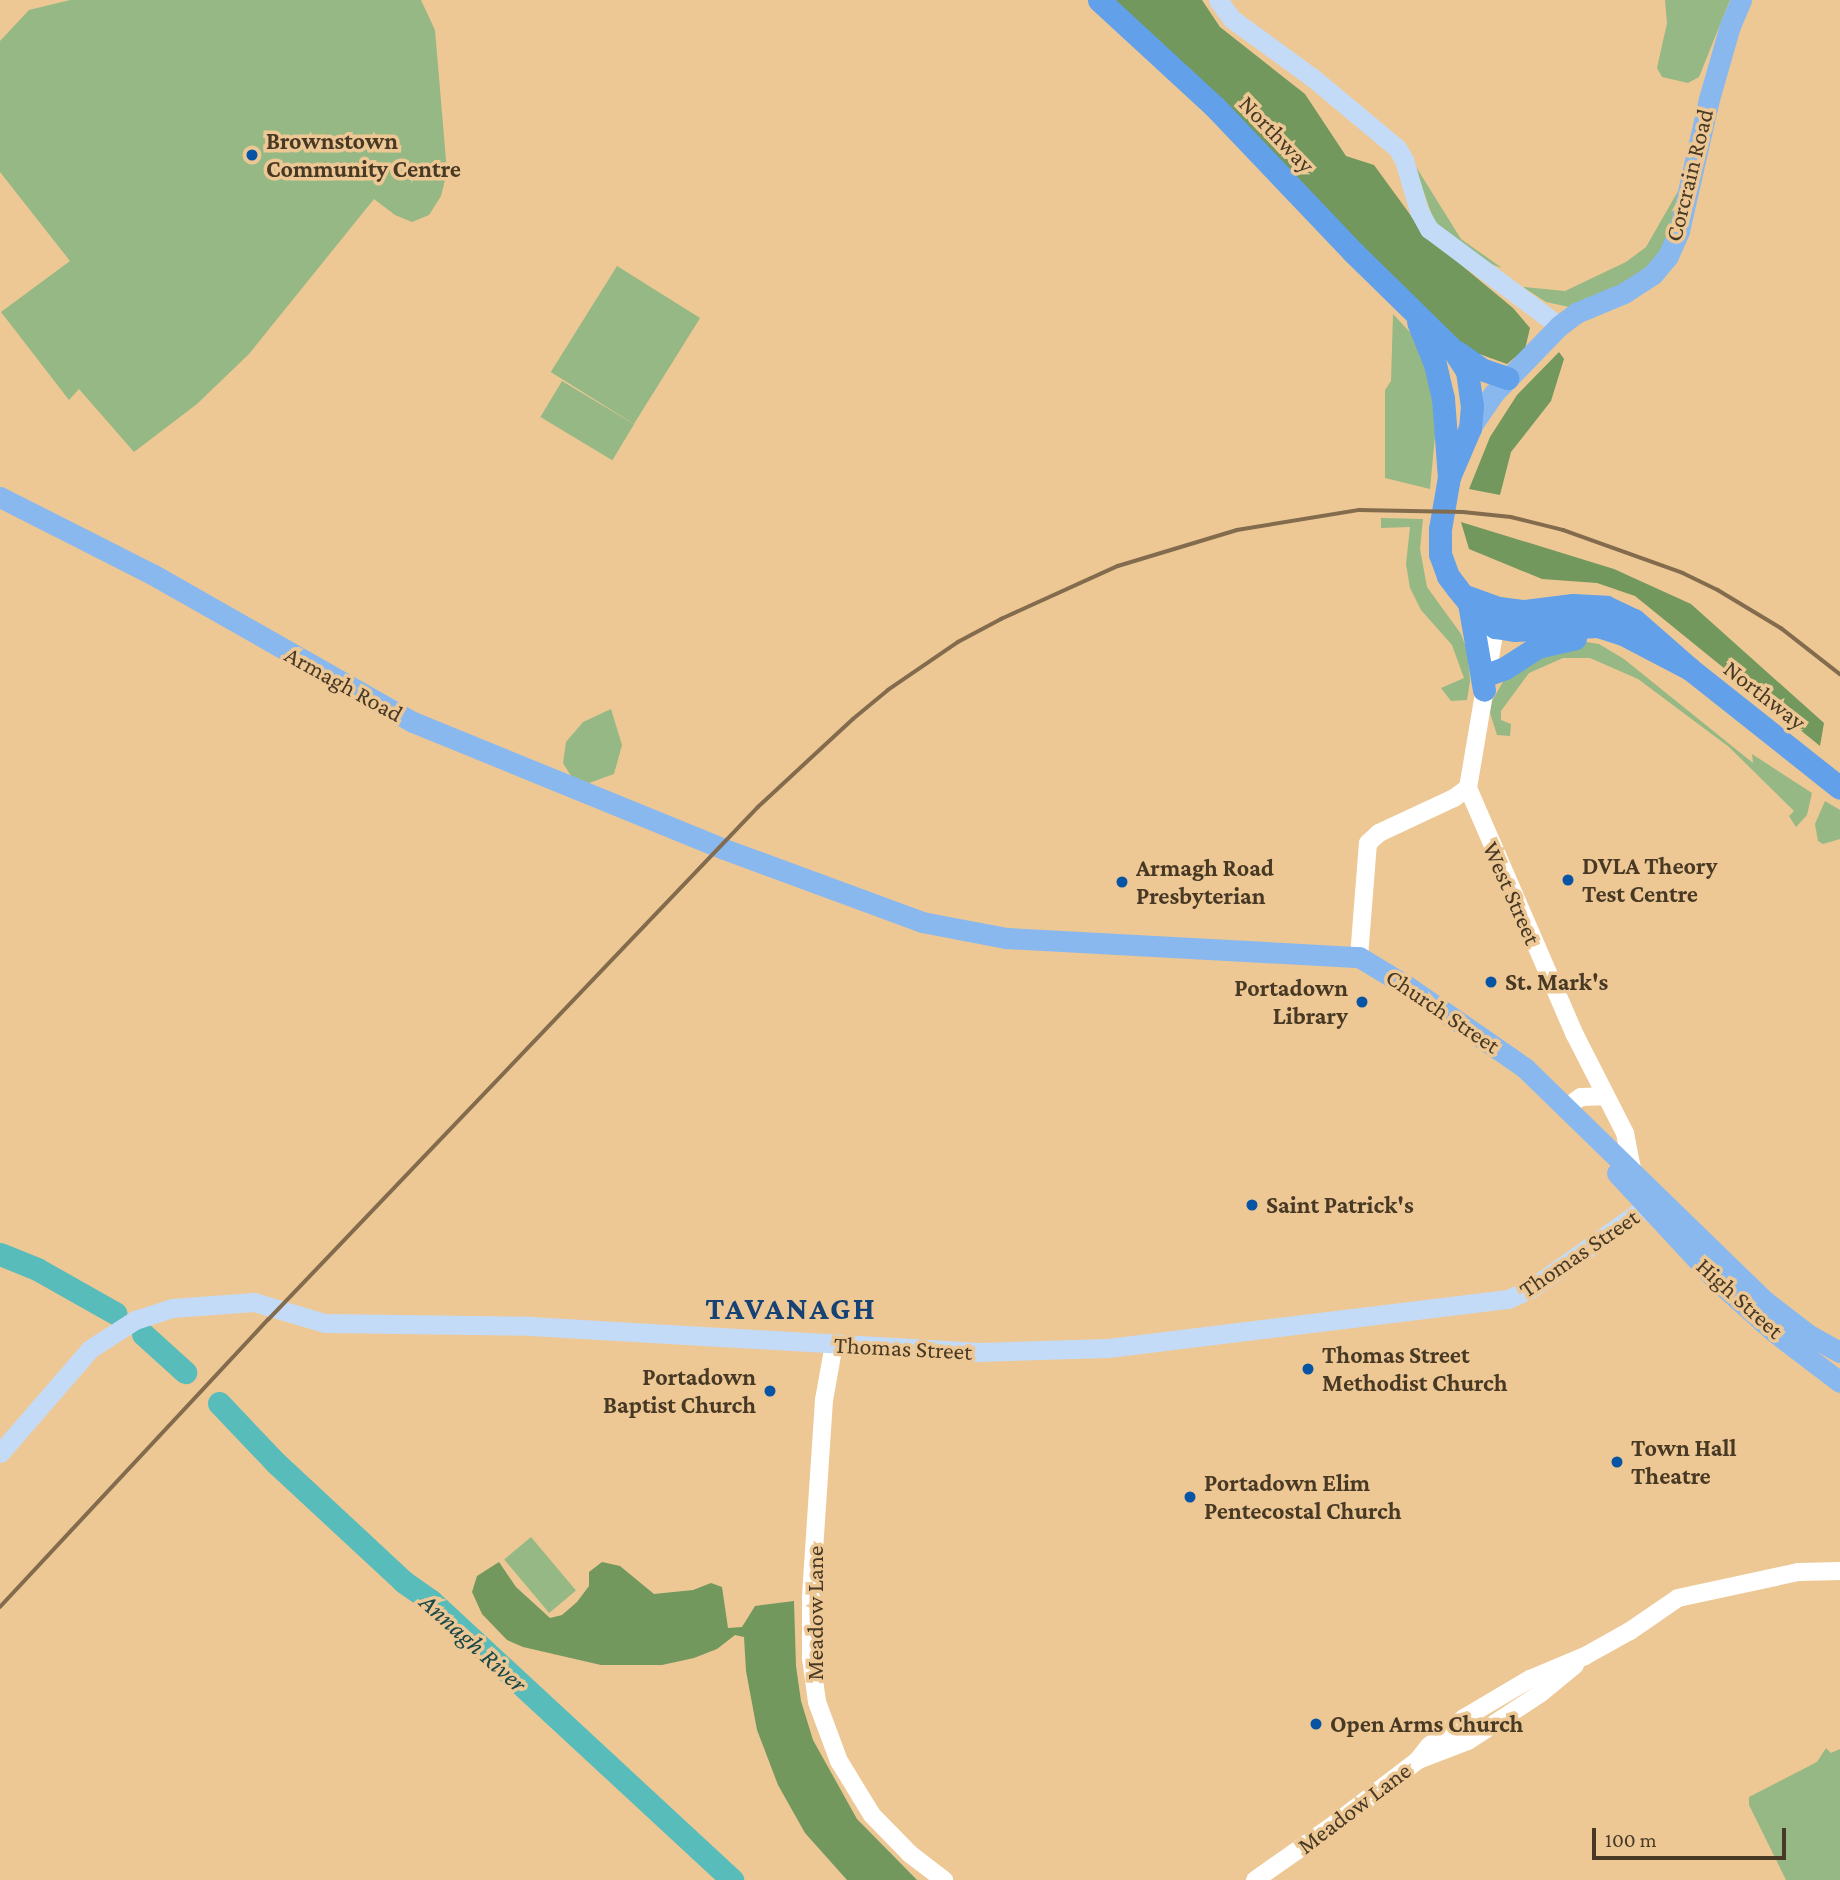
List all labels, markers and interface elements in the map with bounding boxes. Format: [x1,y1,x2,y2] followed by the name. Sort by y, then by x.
[1233,89,1321,179] street label: Northway
[1659,106,1719,244] street label: Corcrain Road
[266,127,461,183] place label: Brownstown Community Centre
[244,147,260,163] marker: Brownstown Community Centre
[280,640,408,728] street label: Armagh Road
[1718,654,1812,736] street label: Northway
[1477,837,1547,949] street label: West Street
[1582,852,1717,908] place label: DVLA Theory Test Centre
[1136,854,1274,910] place label: Armagh Road Presbyterian
[1560,872,1576,888] marker: DVLA Theory Test Centre
[1114,874,1130,890] marker: Armagh Road Presbyterian
[1381,962,1505,1060] street label: Church Street
[1505,968,1608,996] place label: St. Mark's
[1234,974,1348,1030] place label: Portadown Library
[1483,974,1499,990] marker: St. Mark's
[1354,994,1370,1010] marker: Portadown Library
[1266,1191,1414,1219] place label: Saint Patrick's
[1244,1197,1260,1213] marker: Saint Patrick's
[1514,1202,1644,1304] street label: Thomas Street
[1691,1251,1789,1345] street label: High Street
[706,1289,876,1327] district label: TAVANAGH
[833,1330,973,1366] street label: Thomas Street
[1322,1341,1507,1397] place label: Thomas Street Methodist Church
[1300,1361,1316,1377] marker: Thomas Street Methodist Church
[603,1363,756,1419] place label: Portadown Baptist Church
[762,1383,778,1399] marker: Portadown Baptist Church
[1631,1434,1736,1490] place label: Town Hall Theatre
[1609,1454,1625,1470] marker: Town Hall Theatre
[1204,1469,1401,1525] place label: Portadown Elim Pentecostal Church
[1182,1489,1198,1505] marker: Portadown Elim Pentecostal Church
[801,1546,829,1680] street label: Meadow Lane
[413,1587,533,1699] water label: Annagh River
[1330,1710,1523,1738] place label: Open Arms Church
[1308,1716,1324,1732] marker: Open Arms Church
[1292,1756,1416,1860] street label: Meadow Lane
[1595,1814,1789,1858] scale bar
[1605,1828,1657,1852] text: 100 m

